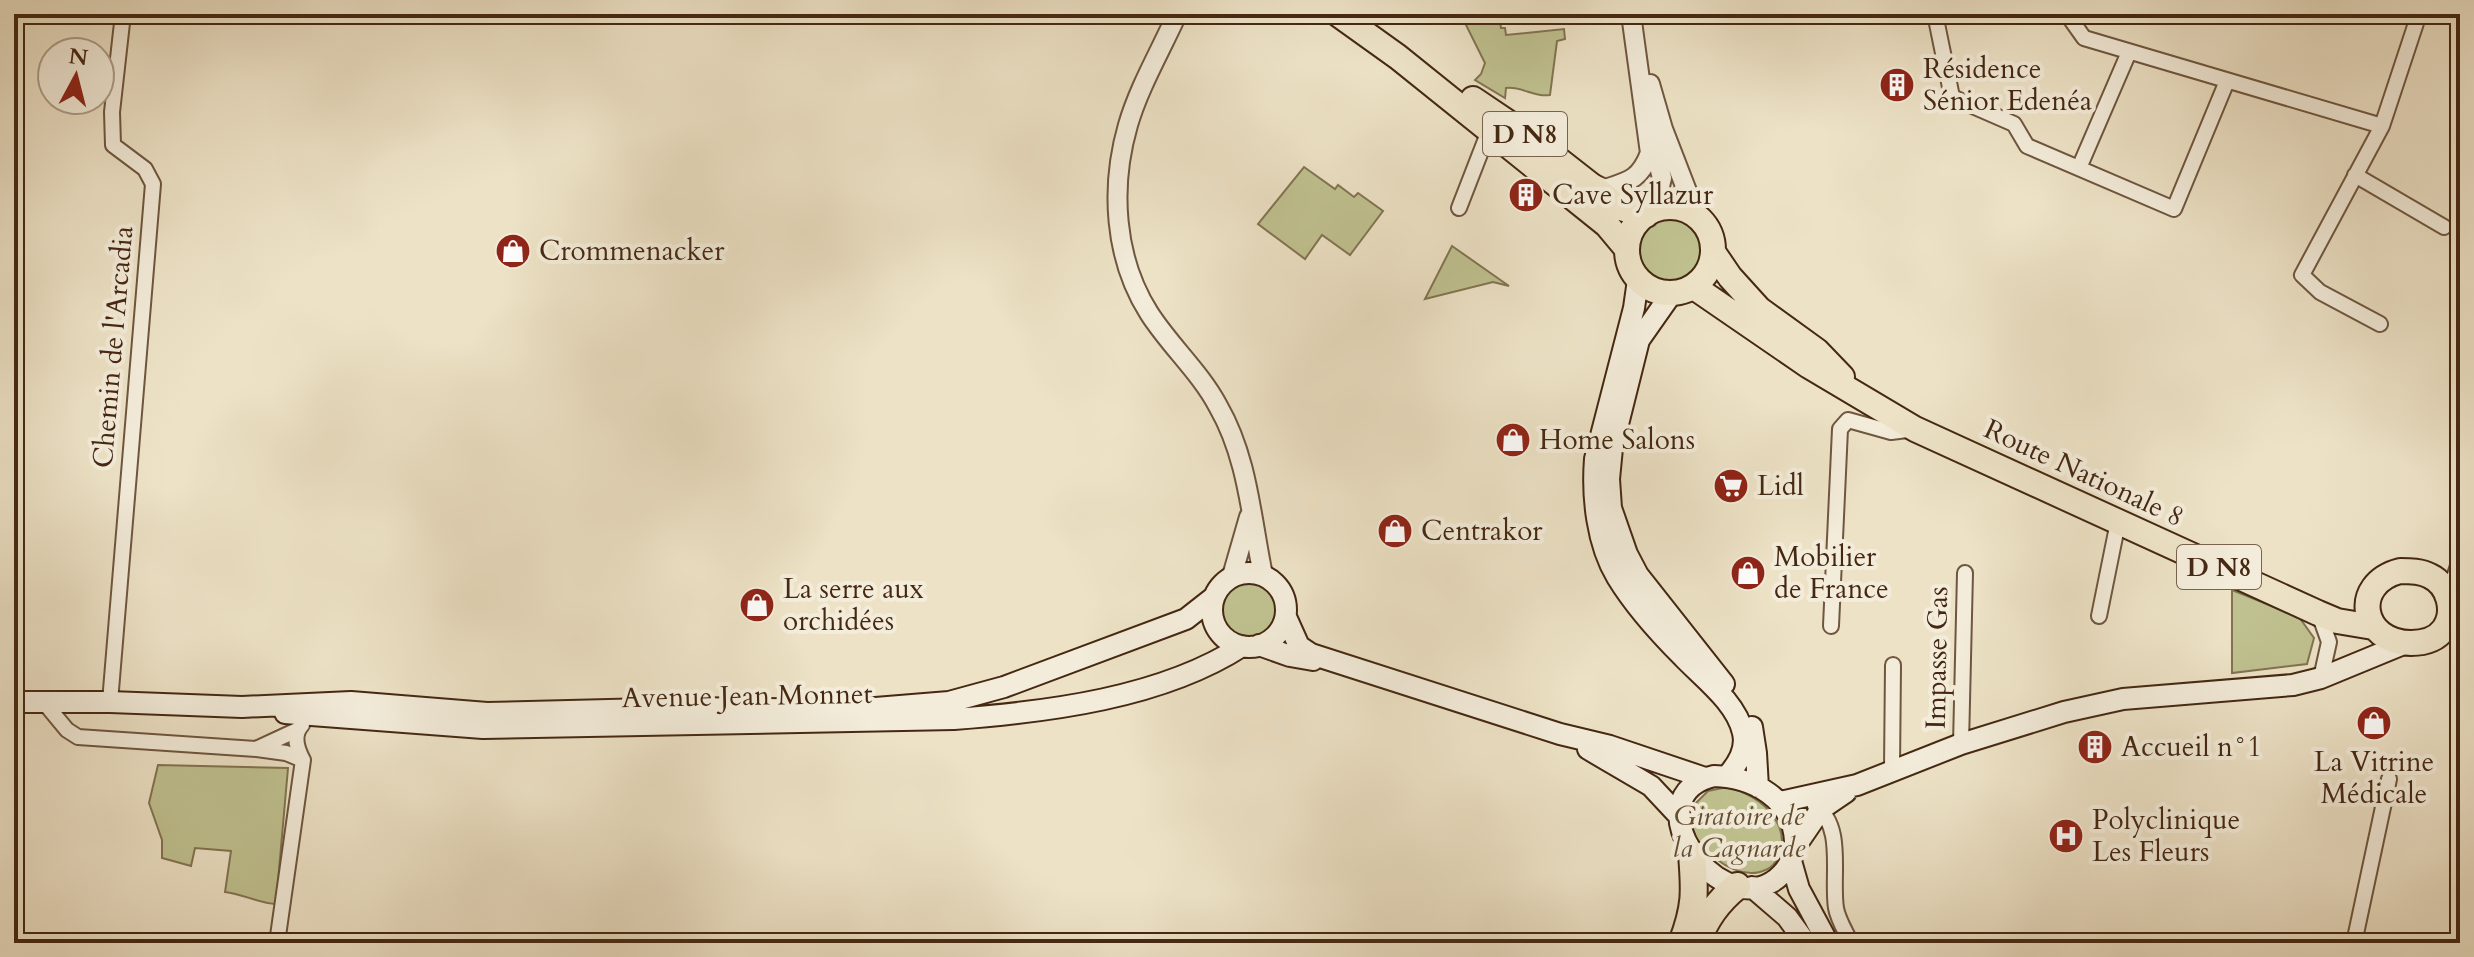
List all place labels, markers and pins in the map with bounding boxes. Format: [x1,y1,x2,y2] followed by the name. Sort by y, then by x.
[1923,50,2092,120] place label: Résidence Sénior Edenéa
[1878,66,1916,104] building icon: Résidence Sénior Edenéa
[1507,176,1545,214] building icon: Cave Syllazur
[1552,176,1714,214] place label: Cave Syllazur
[494,232,532,270] shop icon: Crommenacker
[539,232,725,270] place label: Crommenacker
[1494,421,1532,459] shop icon: Home Salons
[1539,421,1695,459] place label: Home Salons
[1712,467,1750,505] supermarket icon: Lidl
[1757,467,1804,505] place label: Lidl
[1376,512,1414,550] shop icon: Centrakor
[1421,512,1543,550] place label: Centrakor
[1774,538,1889,608] place label: Mobilier de France
[1729,554,1767,592] shop icon: Mobilier de France
[783,570,924,640] place label: La serre aux orchidées
[738,586,776,624] shop icon: La serre aux orchidées
[2355,704,2393,742] shop icon: La Vitrine Médicale
[2076,728,2114,766] building icon: Accueil n°1
[2121,728,2262,766] place label: Accueil n°1
[2314,743,2434,813] place label: La Vitrine Médicale
[2092,801,2240,871] place label: Polyclinique Les Fleurs
[2047,817,2085,855] hospital icon: Polyclinique Les Fleurs

